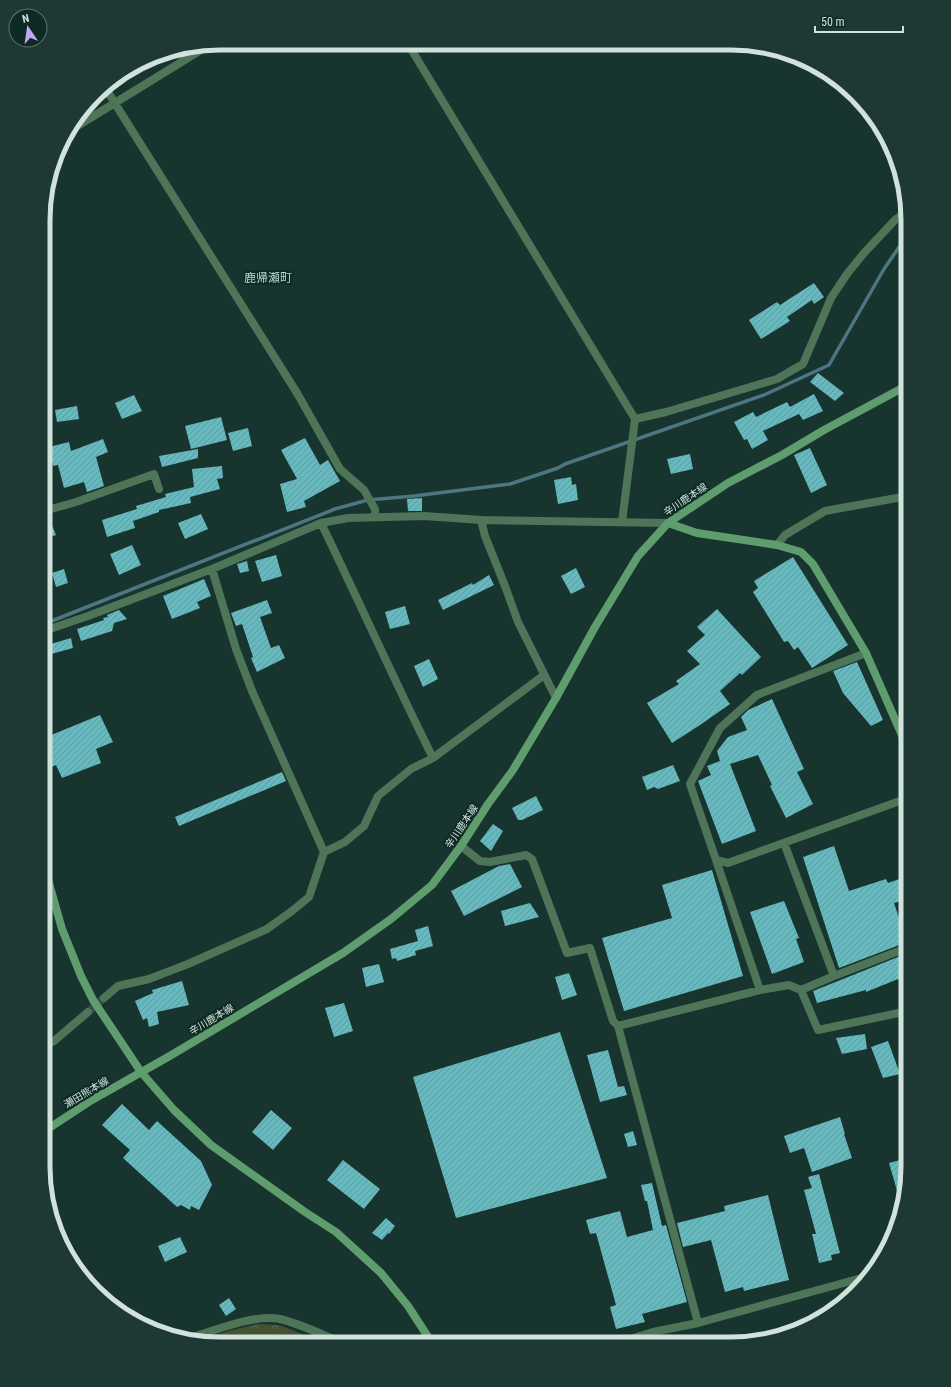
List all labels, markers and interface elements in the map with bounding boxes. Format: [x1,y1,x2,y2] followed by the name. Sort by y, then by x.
[8,8,48,48] north arrow
[815,8,903,34] scale bar
[21,12,31,26] text: N
[821,15,845,29] text: 50 m
[244,271,292,285] district label: 鹿帰瀬町
[661,481,709,518] street label: 辛川鹿本線
[443,802,480,850] street label: 辛川鹿本線
[187,1002,236,1037] street label: 辛川鹿本線
[62,1075,111,1110] street label: 瀬田熊本線

